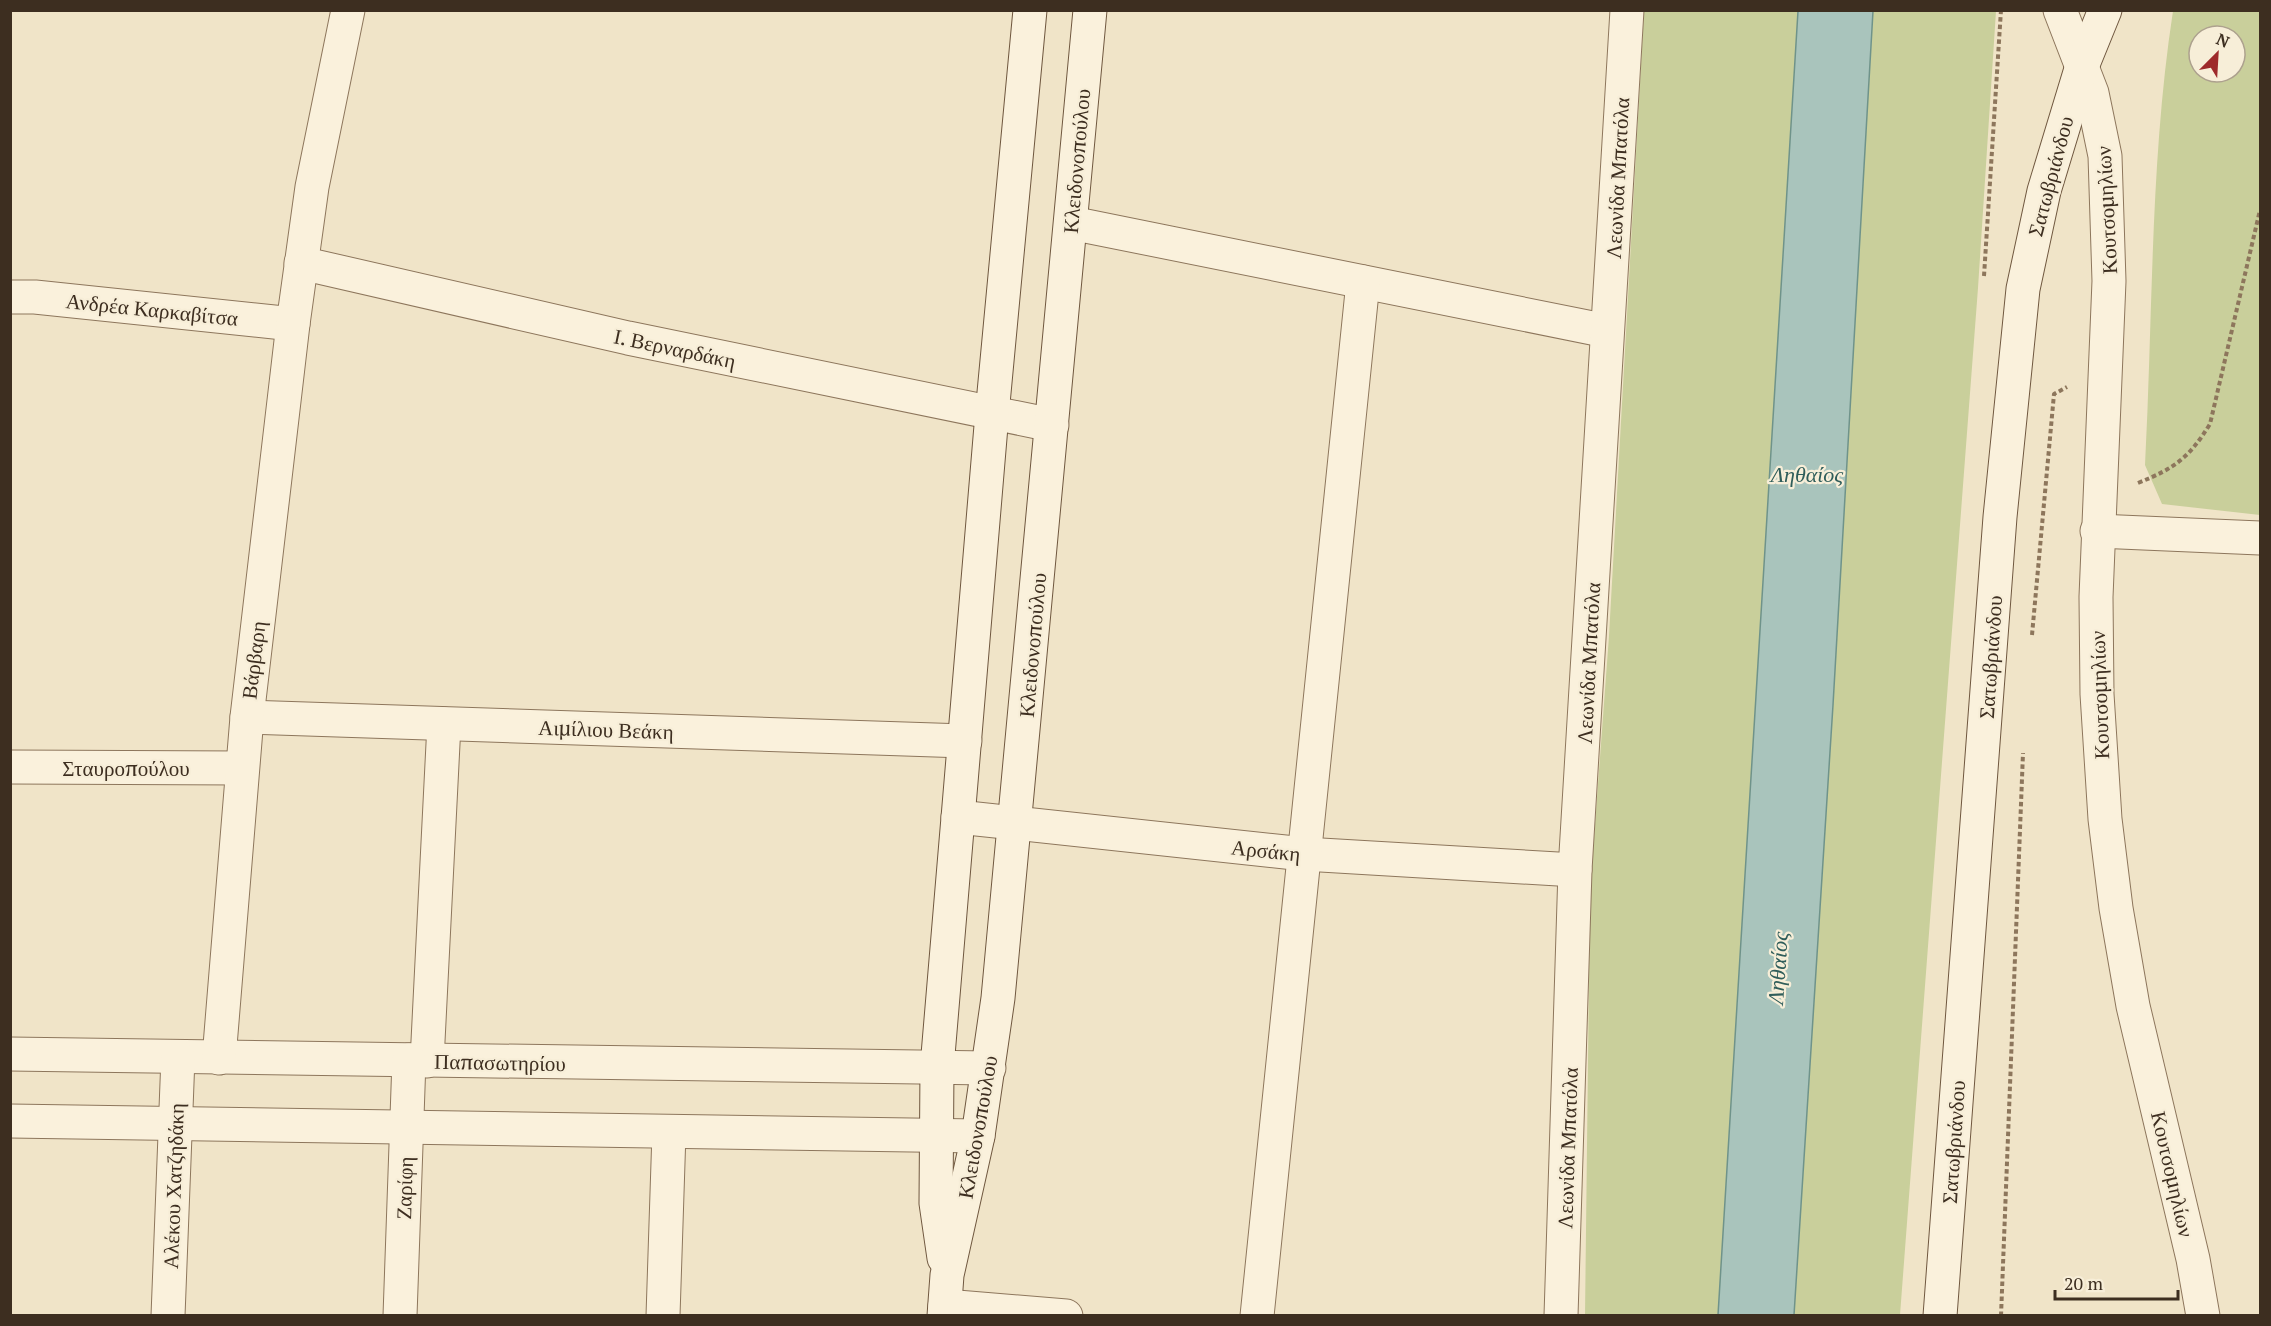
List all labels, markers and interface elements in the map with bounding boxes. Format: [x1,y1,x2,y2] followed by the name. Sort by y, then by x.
[2187,24,2247,84] north arrow
[2213,28,2233,53] text: N
[1056,88,1096,234] street label: Κλειδονοπούλου
[1599,97,1635,259] street label: Λεωνίδα Μπατόλα
[2020,113,2080,239] street label: Σατωβριάνδου
[2089,145,2123,275] street label: Κουτσομηλίων
[65,286,239,332] street label: Ανδρέα Καρκαβίτσα
[612,321,738,375] street label: Ι. Βερναρδάκη
[1769,459,1844,488] water label: Ληθαίος
[1012,572,1052,718] street label: Κλειδονοπούλου
[1570,582,1606,744] street label: Λεωνίδα Μπατόλα
[1972,594,2008,720] street label: Σατωβριάνδου
[234,619,272,701] street label: Βάρβαρη
[2083,630,2115,760] street label: Κουτσομηλίων
[538,713,674,745] street label: Αιμίλιου Βεάκη
[62,754,190,782] street label: Σταυροπούλου
[1230,832,1302,868] street label: Αρσάκη
[1760,930,1794,1007] water label: Ληθαίος
[434,1047,566,1077] street label: Παπασωτηρίου
[951,1053,1003,1201] street label: Κλειδονοπούλου
[1550,1067,1584,1229] street label: Λεωνίδα Μπατόλα
[1935,1079,1971,1205] street label: Σατωβριάνδου
[156,1102,190,1270] street label: Αλέκου Χατζηδάκη
[2145,1108,2201,1240] street label: Κουτσομηλίων
[389,1156,419,1220] street label: Ζαρίφη
[2055,1263,2178,1301] scale bar
[2064,1271,2104,1295] text: 20 m

